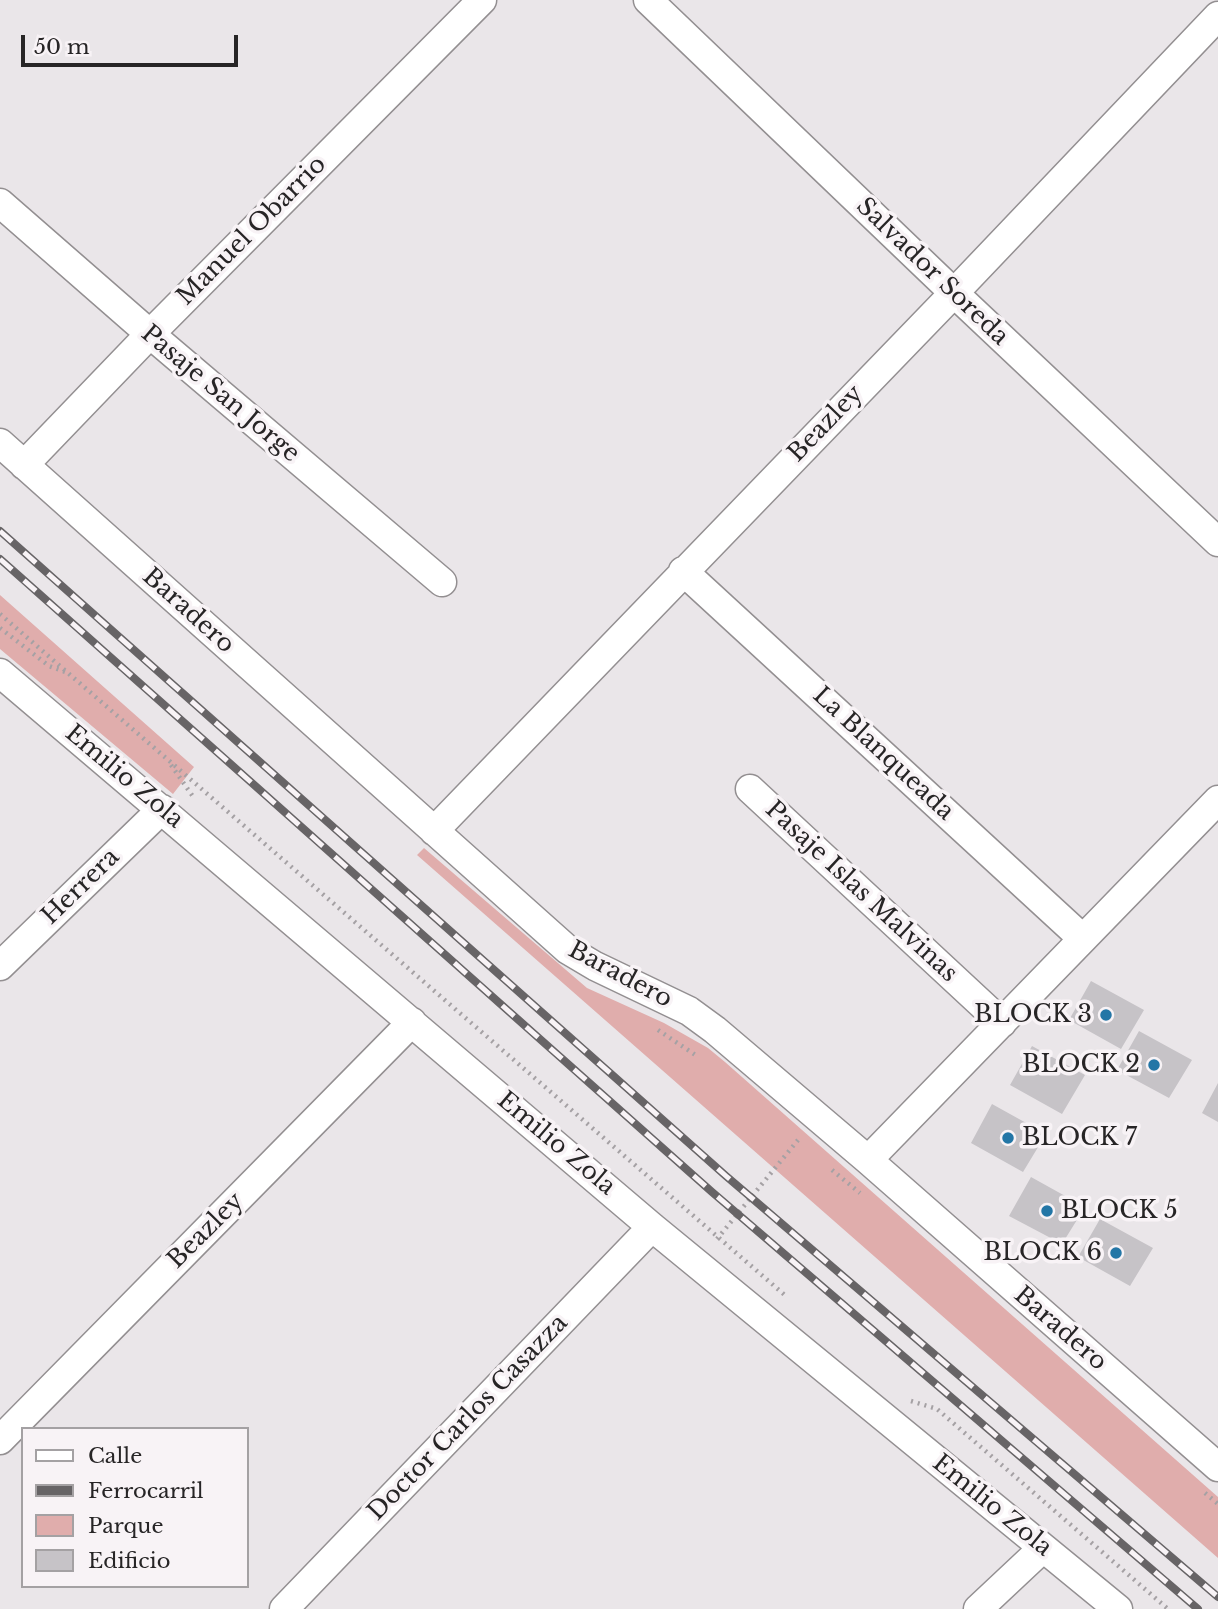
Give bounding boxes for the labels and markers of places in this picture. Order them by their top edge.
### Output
place label: BLOCK 3 [974,1001,1092,1029]
marker: BLOCK 3 [1098,1007,1114,1023]
place label: BLOCK 2 [1022,1051,1140,1079]
marker: BLOCK 2 [1146,1057,1162,1073]
place label: BLOCK 7 [1022,1124,1137,1152]
marker: BLOCK 7 [1000,1130,1016,1146]
place label: BLOCK 5 [1061,1197,1178,1225]
marker: BLOCK 5 [1039,1203,1055,1219]
place label: BLOCK 6 [983,1239,1102,1267]
marker: BLOCK 6 [1108,1245,1124,1261]

